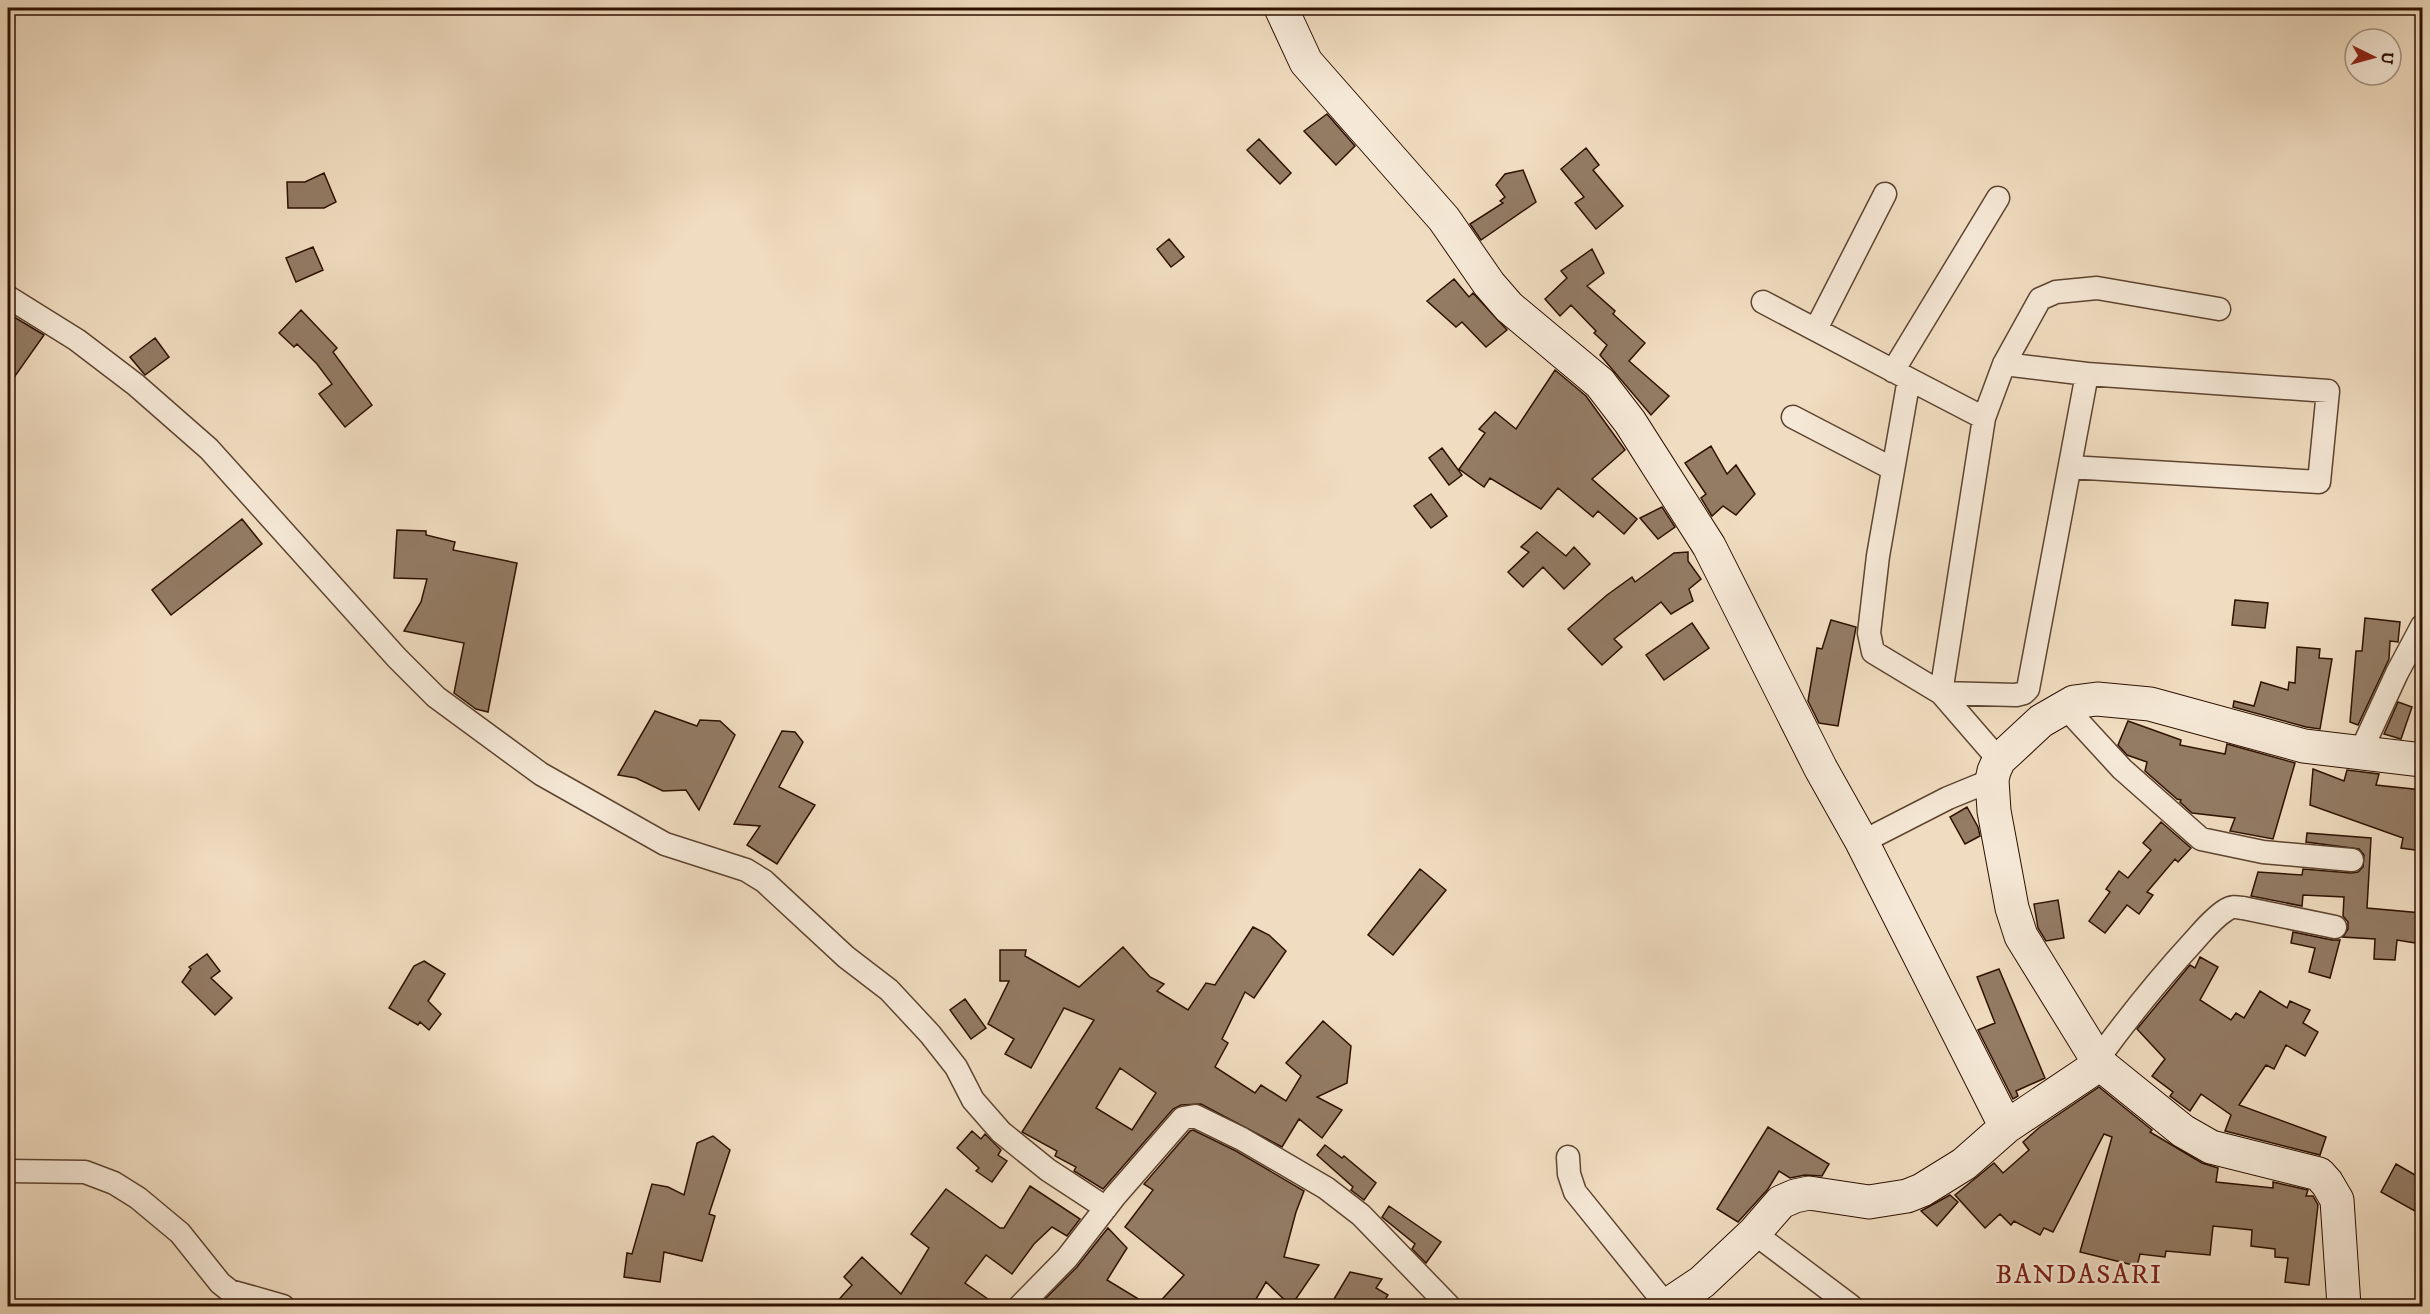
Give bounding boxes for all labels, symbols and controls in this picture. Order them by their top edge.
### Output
north arrow [2343,27,2403,87]
text: U [2376,51,2397,66]
district label: BANDASARI [1995,1258,2163,1292]

